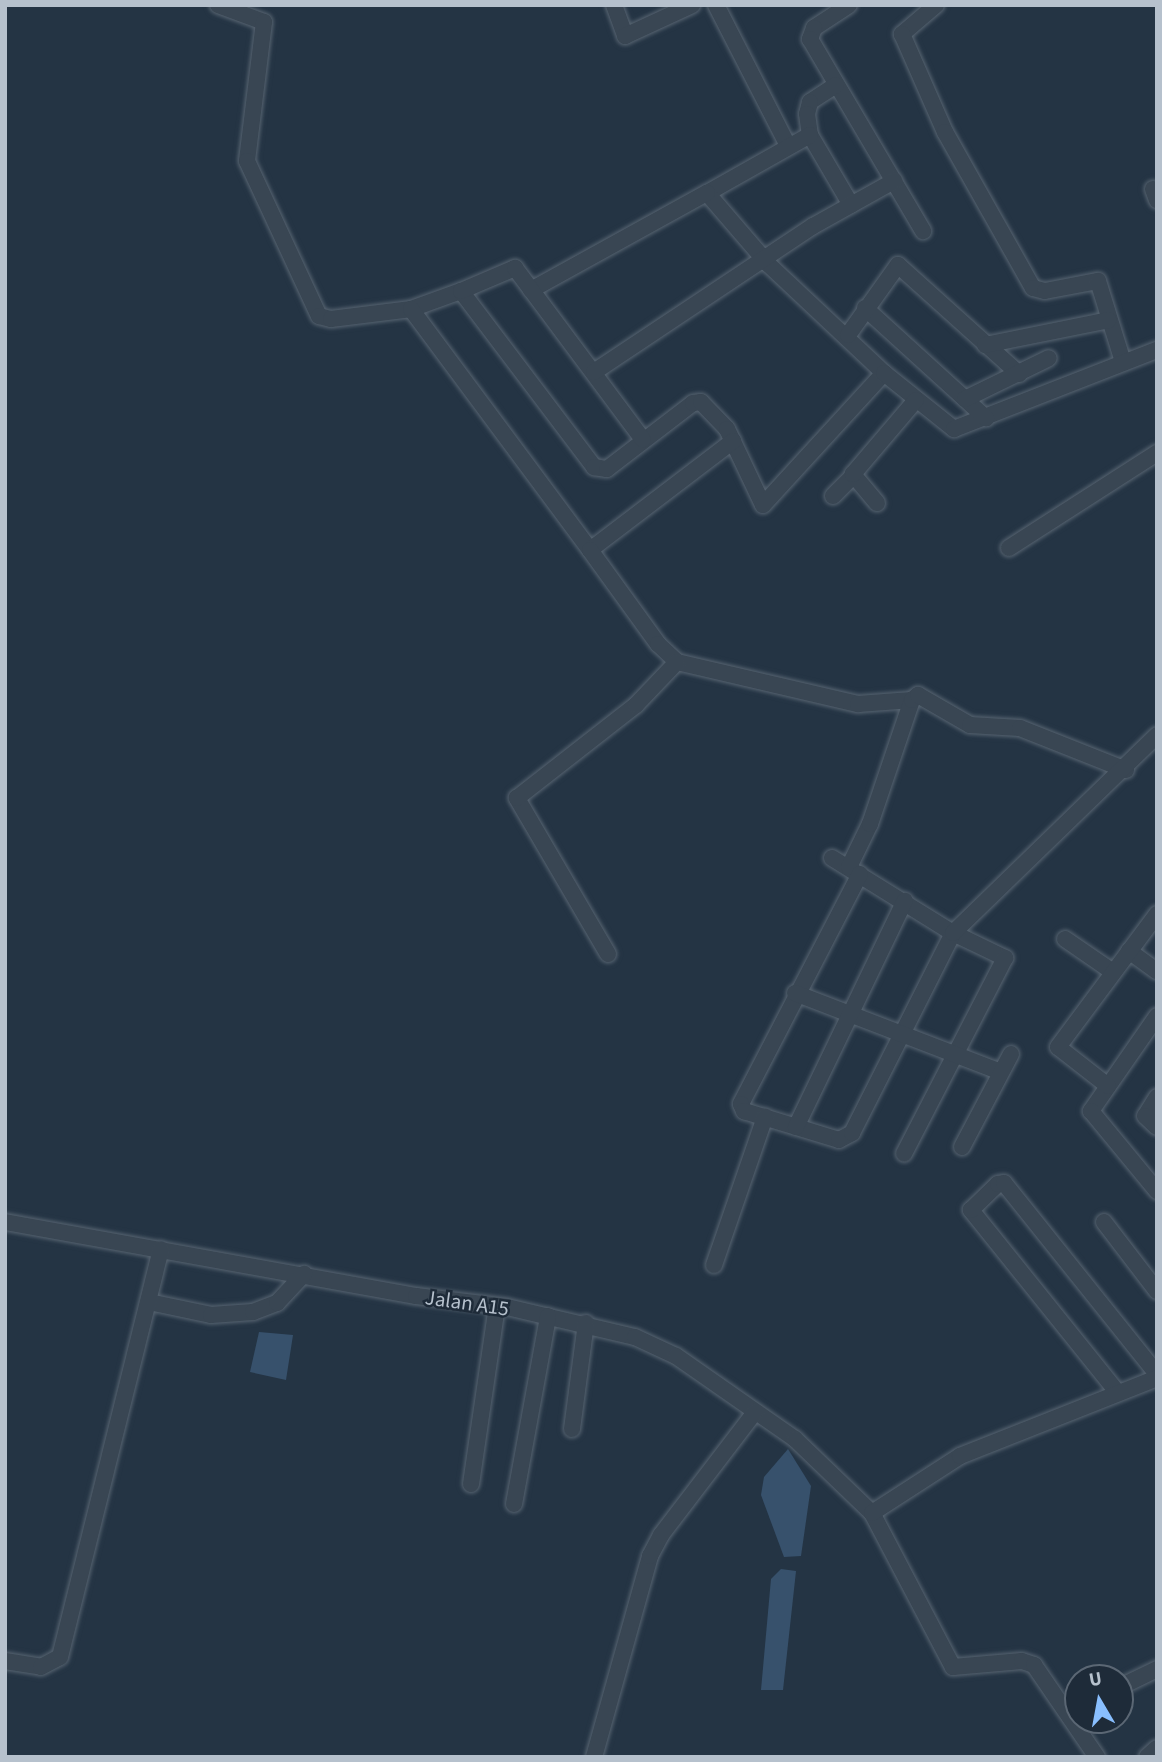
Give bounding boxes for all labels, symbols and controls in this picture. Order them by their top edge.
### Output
street label: Jalan A15 [423,1285,511,1321]
north arrow [1064,1664,1134,1734]
text: U [1087,1665,1104,1694]

